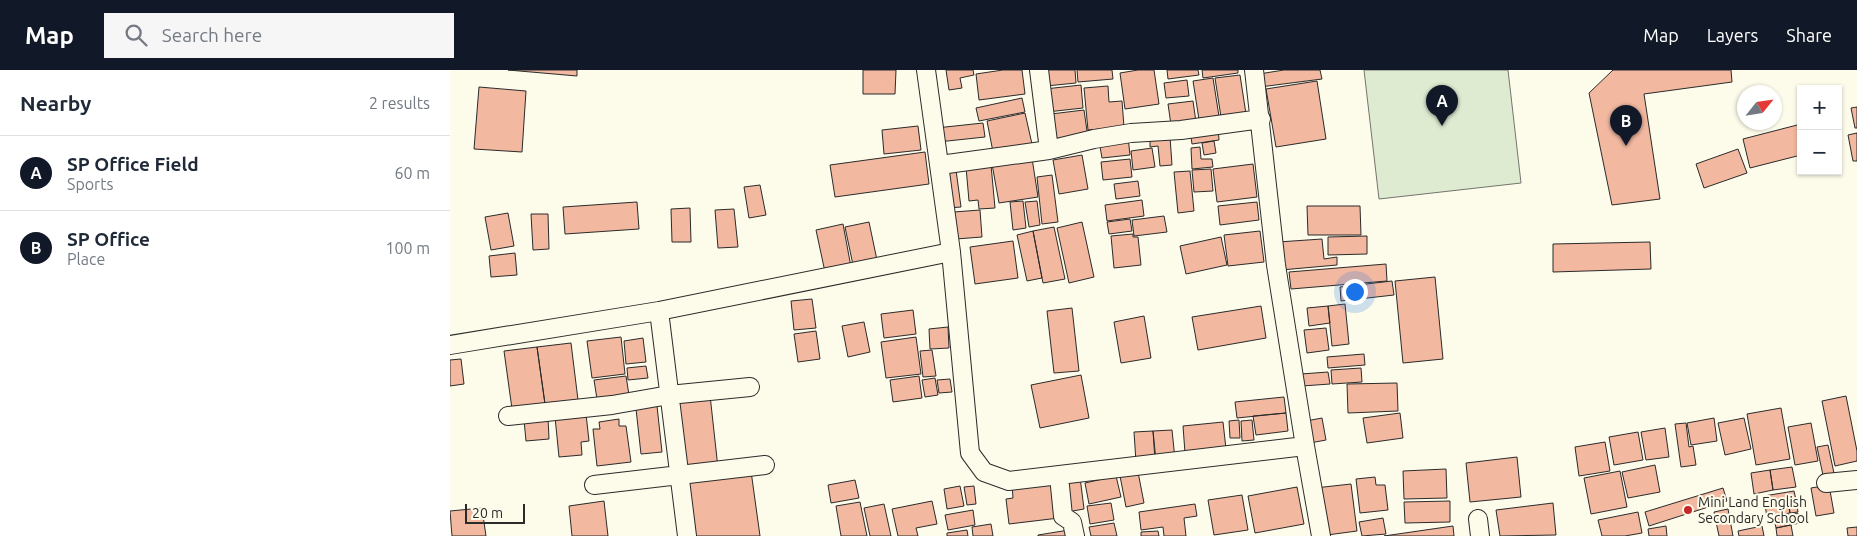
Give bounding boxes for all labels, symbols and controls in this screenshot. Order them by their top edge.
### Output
search box [104,13,454,58]
icon: search [122,21,150,49]
text: Map [25,22,74,49]
text: Search here [162,24,262,46]
text: Map [1643,25,1679,45]
text: Layers [1707,25,1758,45]
text: Share [1786,25,1832,45]
pin: A [1426,85,1458,126]
north arrow [1737,85,1782,130]
map controls [1797,85,1842,175]
button: + [1797,85,1842,130]
text: Nearby [20,91,91,115]
text: 2 results [369,94,430,112]
pin: B [1610,105,1642,146]
button: − [1797,130,1842,175]
text: SP Office Field [67,153,199,175]
text: A [30,164,42,182]
text: 60 m [394,164,430,182]
text: Sports [67,175,113,193]
text: SP Office [67,228,150,250]
text: B [31,239,41,257]
text: 100 m [385,239,430,257]
text: Place [67,250,105,268]
your location [1342,279,1368,305]
place label: Mini Land English Secondary School [1698,494,1809,526]
scale bar [465,501,525,524]
marker: Mini Land English Secondary School [1682,504,1694,516]
text: 20 m [472,505,503,521]

